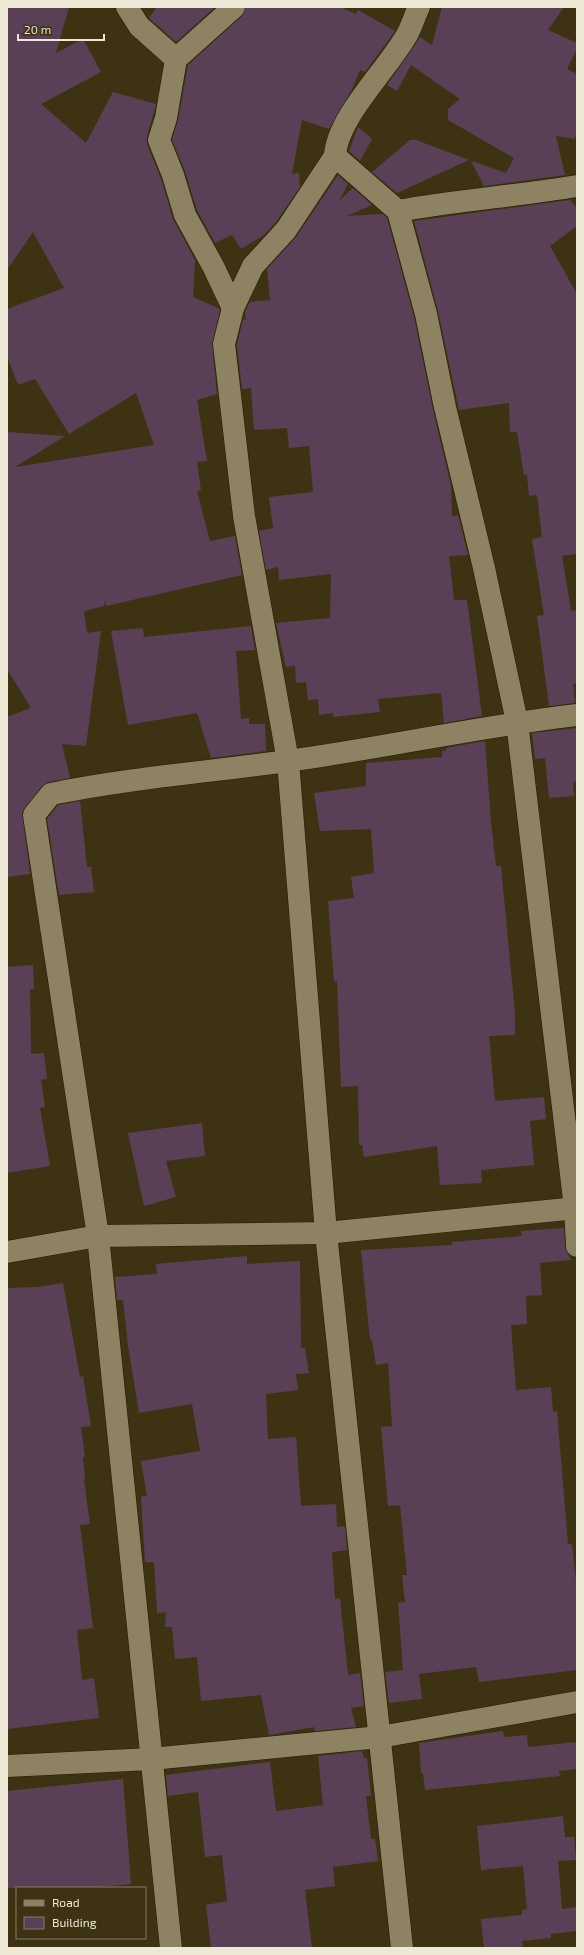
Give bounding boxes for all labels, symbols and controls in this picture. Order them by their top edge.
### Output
scale bar [18,16,104,42]
text: 20 m [24,22,51,36]
legend [16,1887,146,1939]
text: Road [52,1895,80,1909]
text: Building [52,1915,97,1929]

